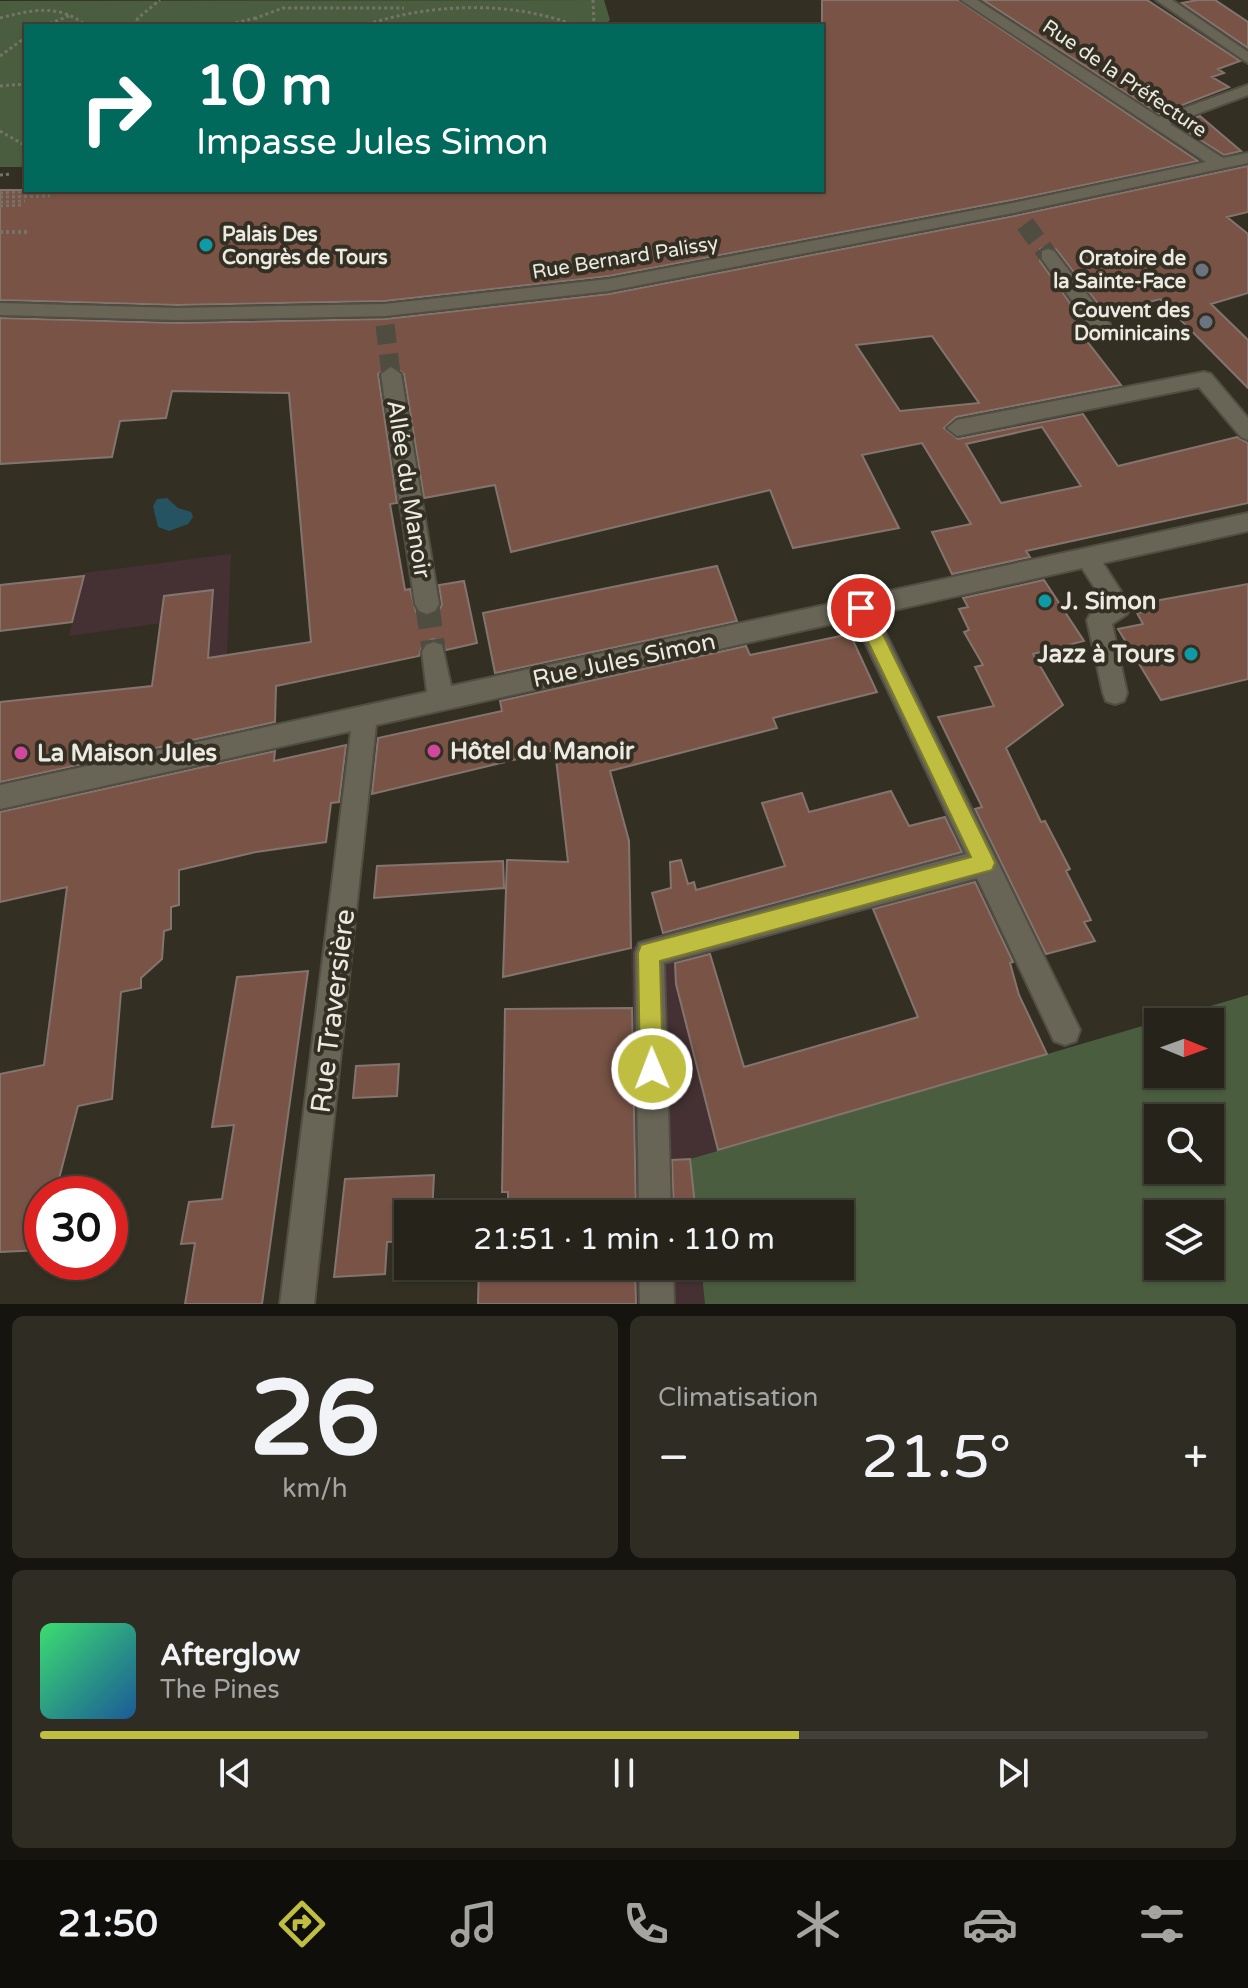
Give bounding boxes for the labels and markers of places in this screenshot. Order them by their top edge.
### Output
place label: Palais Des Congrès de Tours [222,223,388,270]
marker: Palais Des Congrès de Tours [197,236,215,254]
place label: Oratoire de la Sainte-Face [1053,247,1186,294]
marker: Oratoire de la Sainte-Face [1193,261,1211,279]
place label: Couvent des Dominicains [1072,299,1190,346]
marker: Couvent des Dominicains [1197,313,1215,331]
pin [827,574,895,642]
place label: J. Simon [1060,587,1156,616]
marker: J. Simon [1036,592,1054,610]
place label: Jazz à Tours [1036,640,1175,669]
marker: Jazz à Tours [1182,645,1200,663]
place label: Hôtel du Manoir [450,737,635,766]
place label: La Maison Jules [37,739,217,768]
marker: Hôtel du Manoir [425,742,443,760]
marker: La Maison Jules [12,744,30,762]

